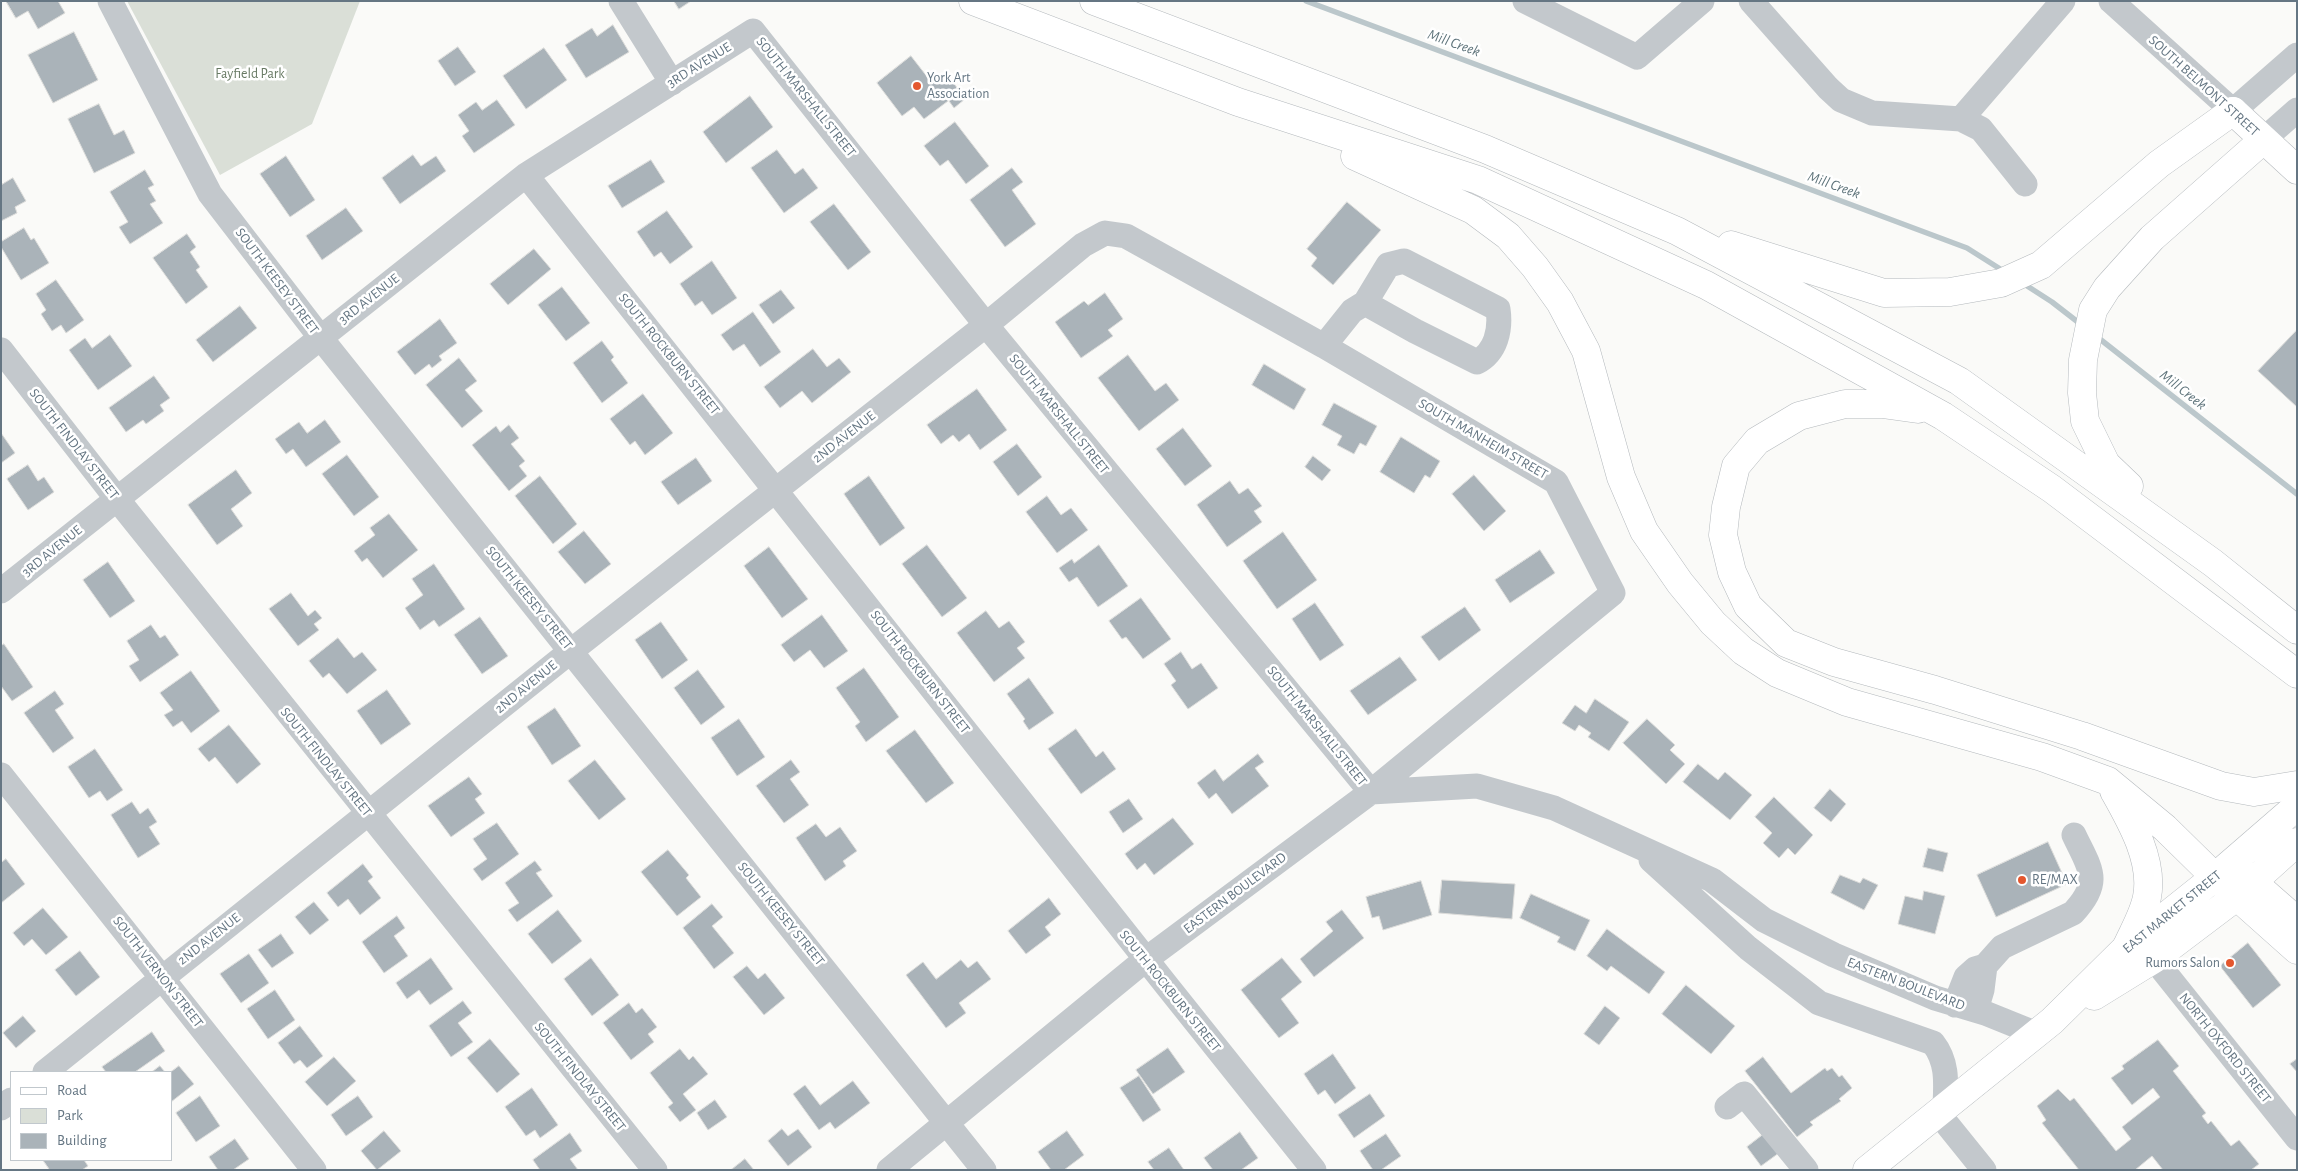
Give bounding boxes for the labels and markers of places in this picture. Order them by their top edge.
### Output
place label: York Art Association [927,70,989,102]
marker: York Art Association [911,80,923,92]
place label: RE/MAX [2032,872,2078,888]
marker: RE/MAX [2016,874,2028,886]
place label: Rumors Salon [2145,955,2220,971]
marker: Rumors Salon [2224,957,2236,969]

